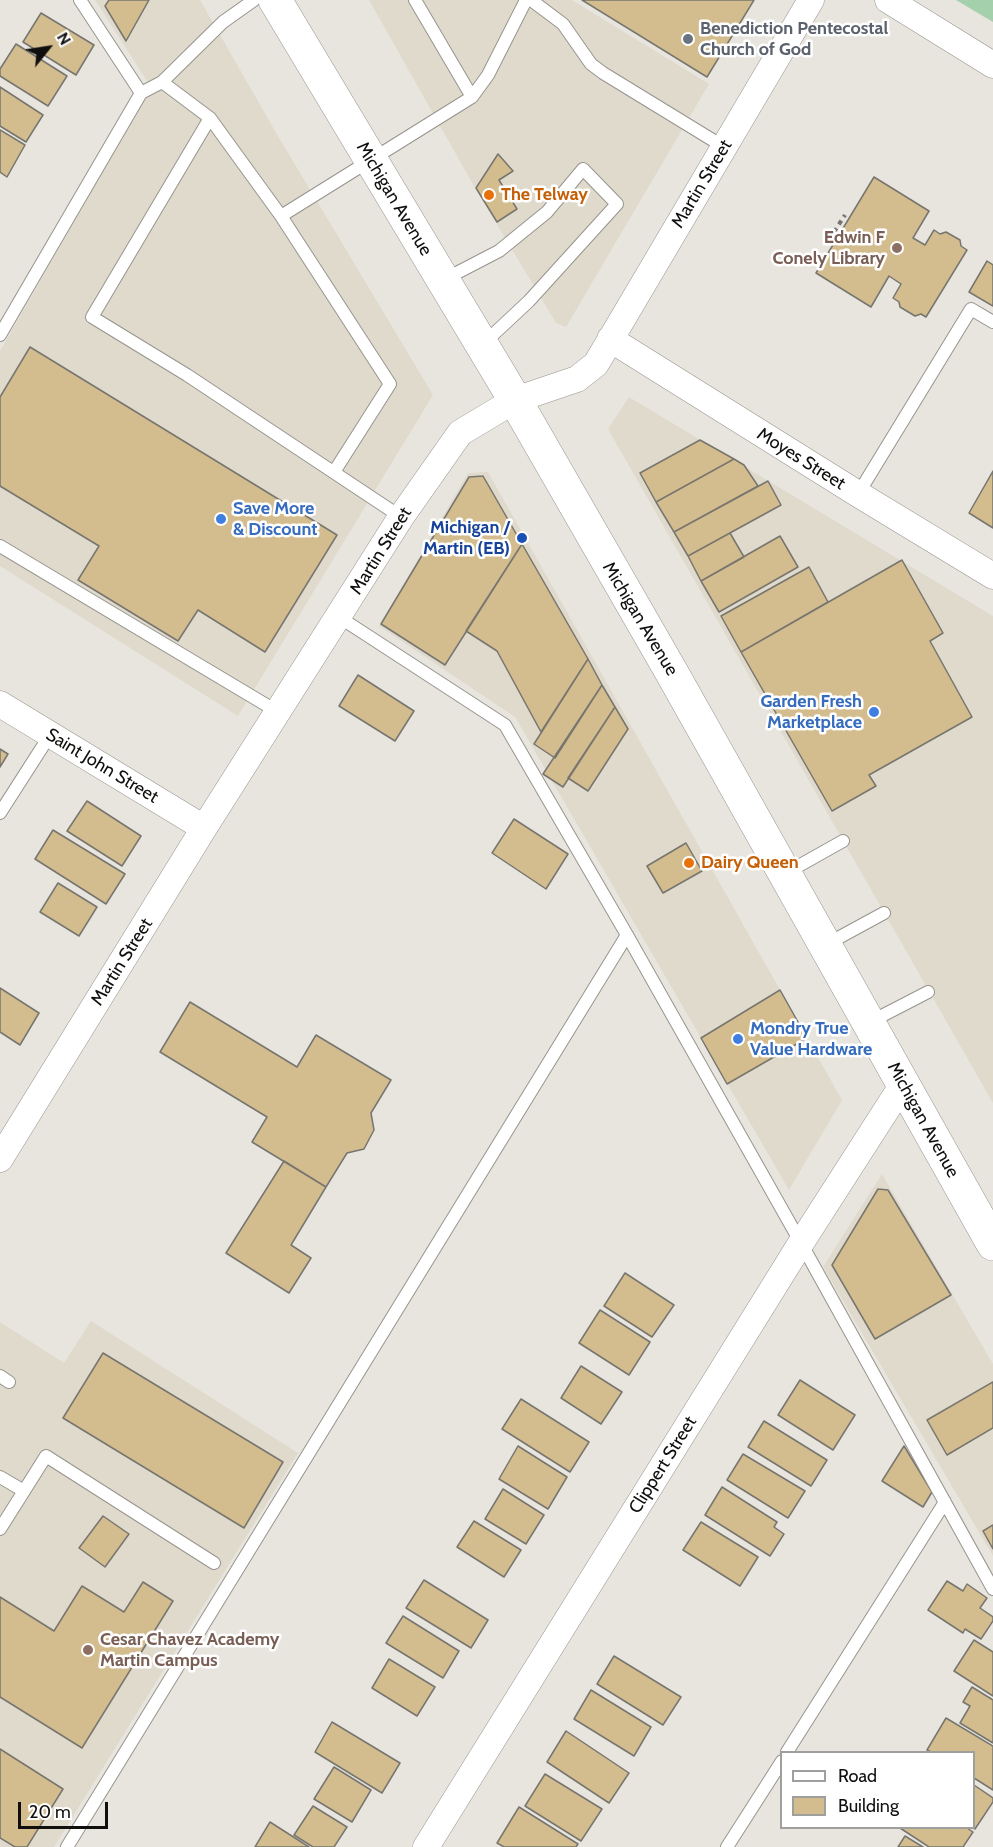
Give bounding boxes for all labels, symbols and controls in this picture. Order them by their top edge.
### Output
north arrow [18,18,78,78]
place label: Benediction Pentecostal Church of God [700,18,888,60]
text: N [53,29,75,48]
marker: Benediction Pentecostal Church of God [681,32,695,46]
street label: Martin Street [667,136,737,232]
street label: Michigan Avenue [352,138,436,260]
place label: The Telway [501,184,588,206]
marker: The Telway [482,188,496,202]
place label: Edwin F Conely Library [772,227,885,270]
marker: Edwin F Conely Library [890,241,904,255]
street label: Moyes Street [753,423,849,495]
place label: Save More & Discount [233,498,317,540]
street label: Martin Street [346,503,416,599]
marker: Save More & Discount [214,512,228,526]
place label: Michigan / Martin (EB) [423,517,510,560]
marker: Michigan / Martin (EB) [515,531,529,545]
street label: Michigan Avenue [598,558,682,680]
place label: Garden Fresh Marketplace [760,691,862,734]
marker: Garden Fresh Marketplace [867,705,881,719]
street label: Saint John Street [42,724,162,808]
place label: Dairy Queen [701,852,799,874]
marker: Dairy Queen [682,856,696,870]
street label: Martin Street [87,914,157,1010]
place label: Mondry True Value Hardware [750,1018,872,1060]
marker: Mondry True Value Hardware [731,1032,745,1046]
street label: Michigan Avenue [882,1058,964,1182]
street label: Clippert Street [625,1412,701,1518]
place label: Cesar Chavez Academy Martin Campus [100,1629,279,1672]
marker: Cesar Chavez Academy Martin Campus [81,1643,95,1657]
legend [780,1751,975,1829]
text: Road [838,1765,877,1787]
scale bar [21,1790,111,1828]
text: Building [838,1795,899,1817]
text: 20 m [29,1801,71,1823]

